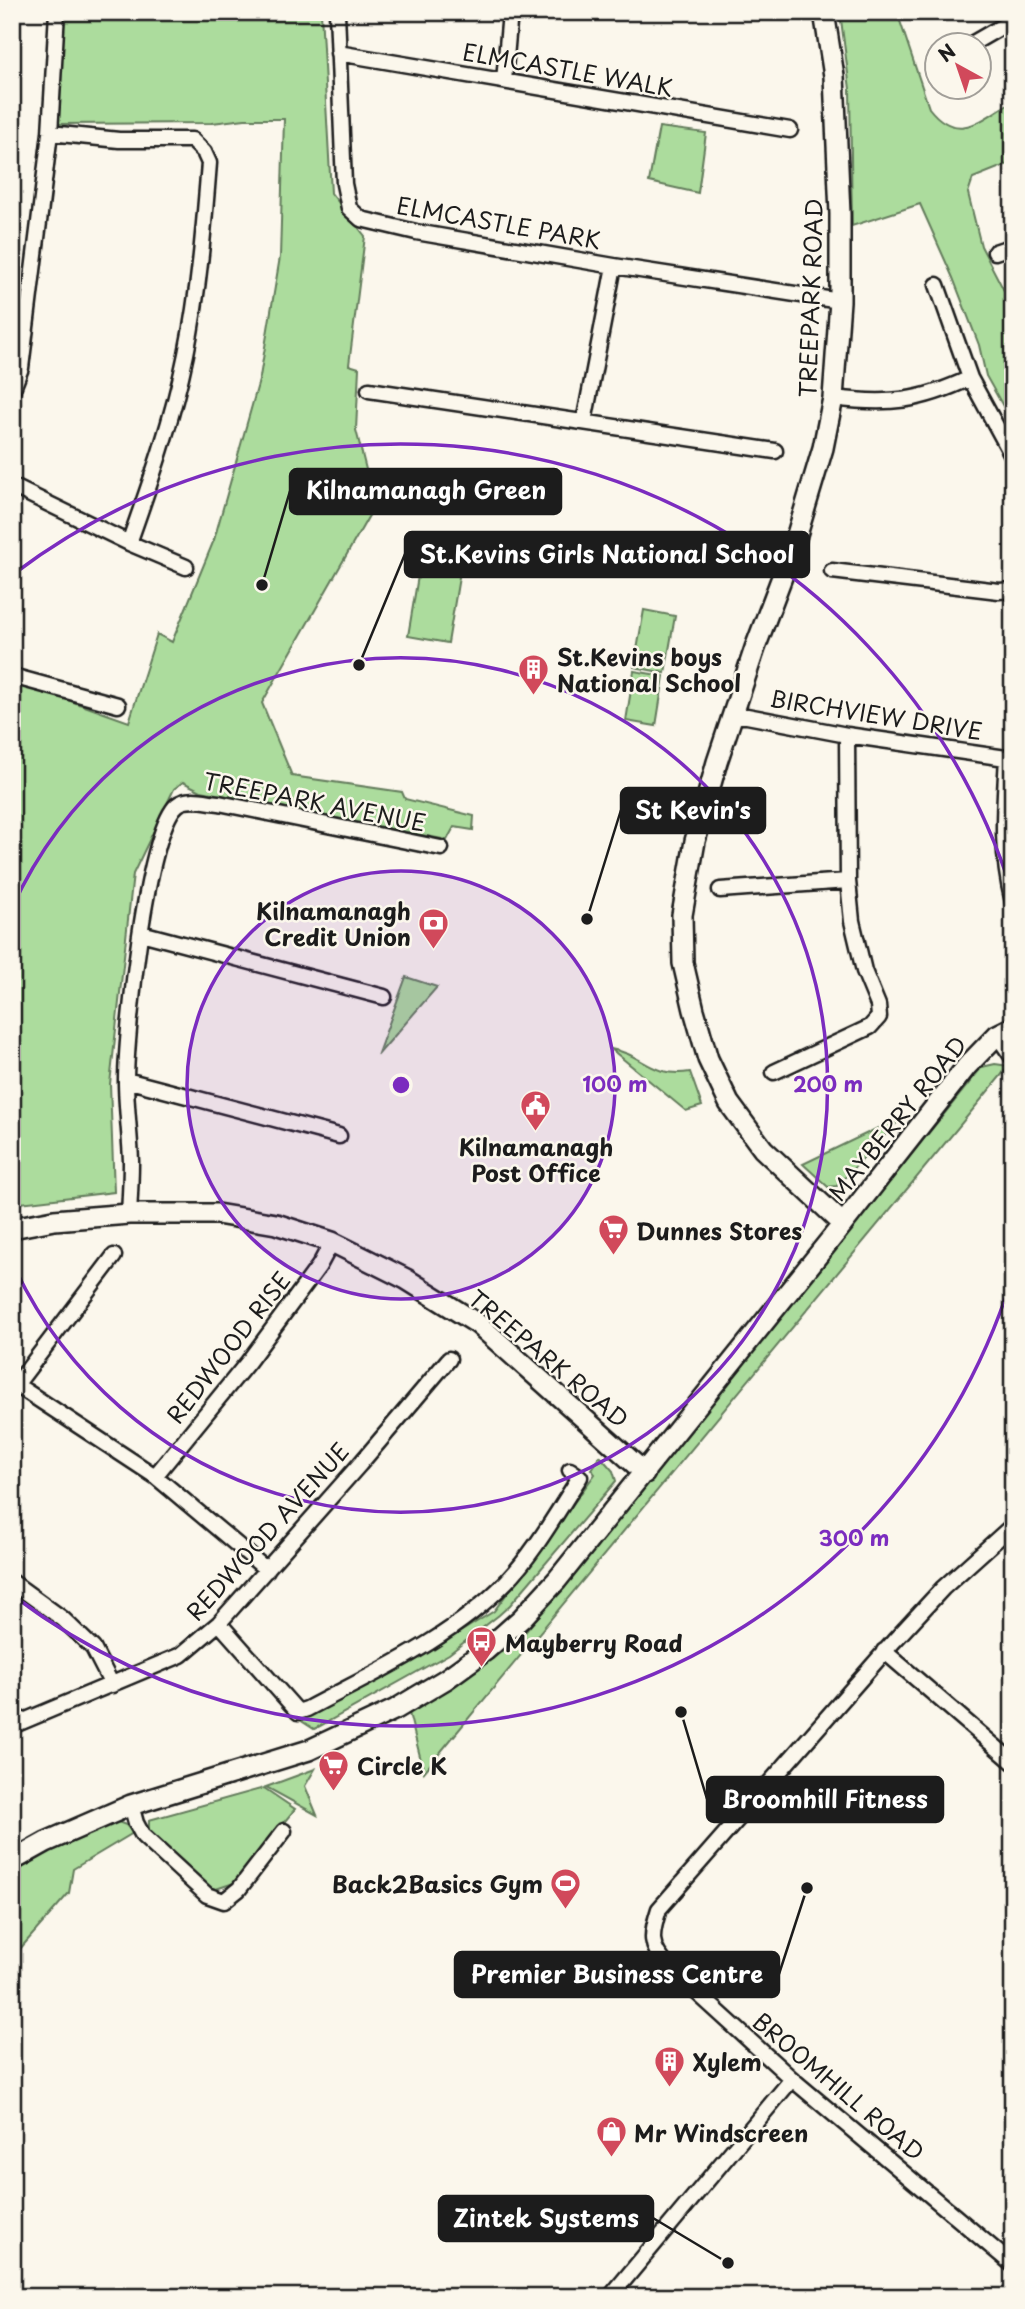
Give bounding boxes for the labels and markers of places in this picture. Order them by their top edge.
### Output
callout: Kilnamanagh Green [290,469,561,514]
callout: St.Kevins Girls National School [405,532,809,577]
place label: St.Kevins boys National School [557,639,741,700]
building icon: St.Kevins boys National School [517,652,551,696]
callout: St Kevin's [621,788,765,833]
place label: Kilnamanagh Credit Union [256,893,411,954]
bank icon: Kilnamanagh Credit Union [417,906,451,950]
centre of rings [389,1073,413,1097]
public building icon: Kilnamanagh Post Office [519,1088,553,1132]
place label: Kilnamanagh Post Office [458,1129,614,1190]
supermarket icon: Dunnes Stores [596,1213,630,1257]
place label: Dunnes Stores [636,1213,802,1248]
bus stop icon: Mayberry Road [465,1625,499,1669]
place label: Mayberry Road [505,1625,683,1660]
supermarket icon: Circle K [317,1748,351,1792]
place label: Circle K [357,1748,447,1783]
callout: Broomhill Fitness [707,1777,943,1822]
place label: Back2Basics Gym [332,1866,543,1901]
sports icon: Back2Basics Gym [549,1866,583,1910]
callout: Premier Business Centre [455,1952,779,1997]
building icon: Xylem [653,2044,687,2088]
place label: Xylem [693,2044,762,2079]
shop icon: Mr Windscreen [594,2115,628,2159]
place label: Mr Windscreen [634,2115,808,2150]
callout: Zintek Systems [439,2196,653,2241]

